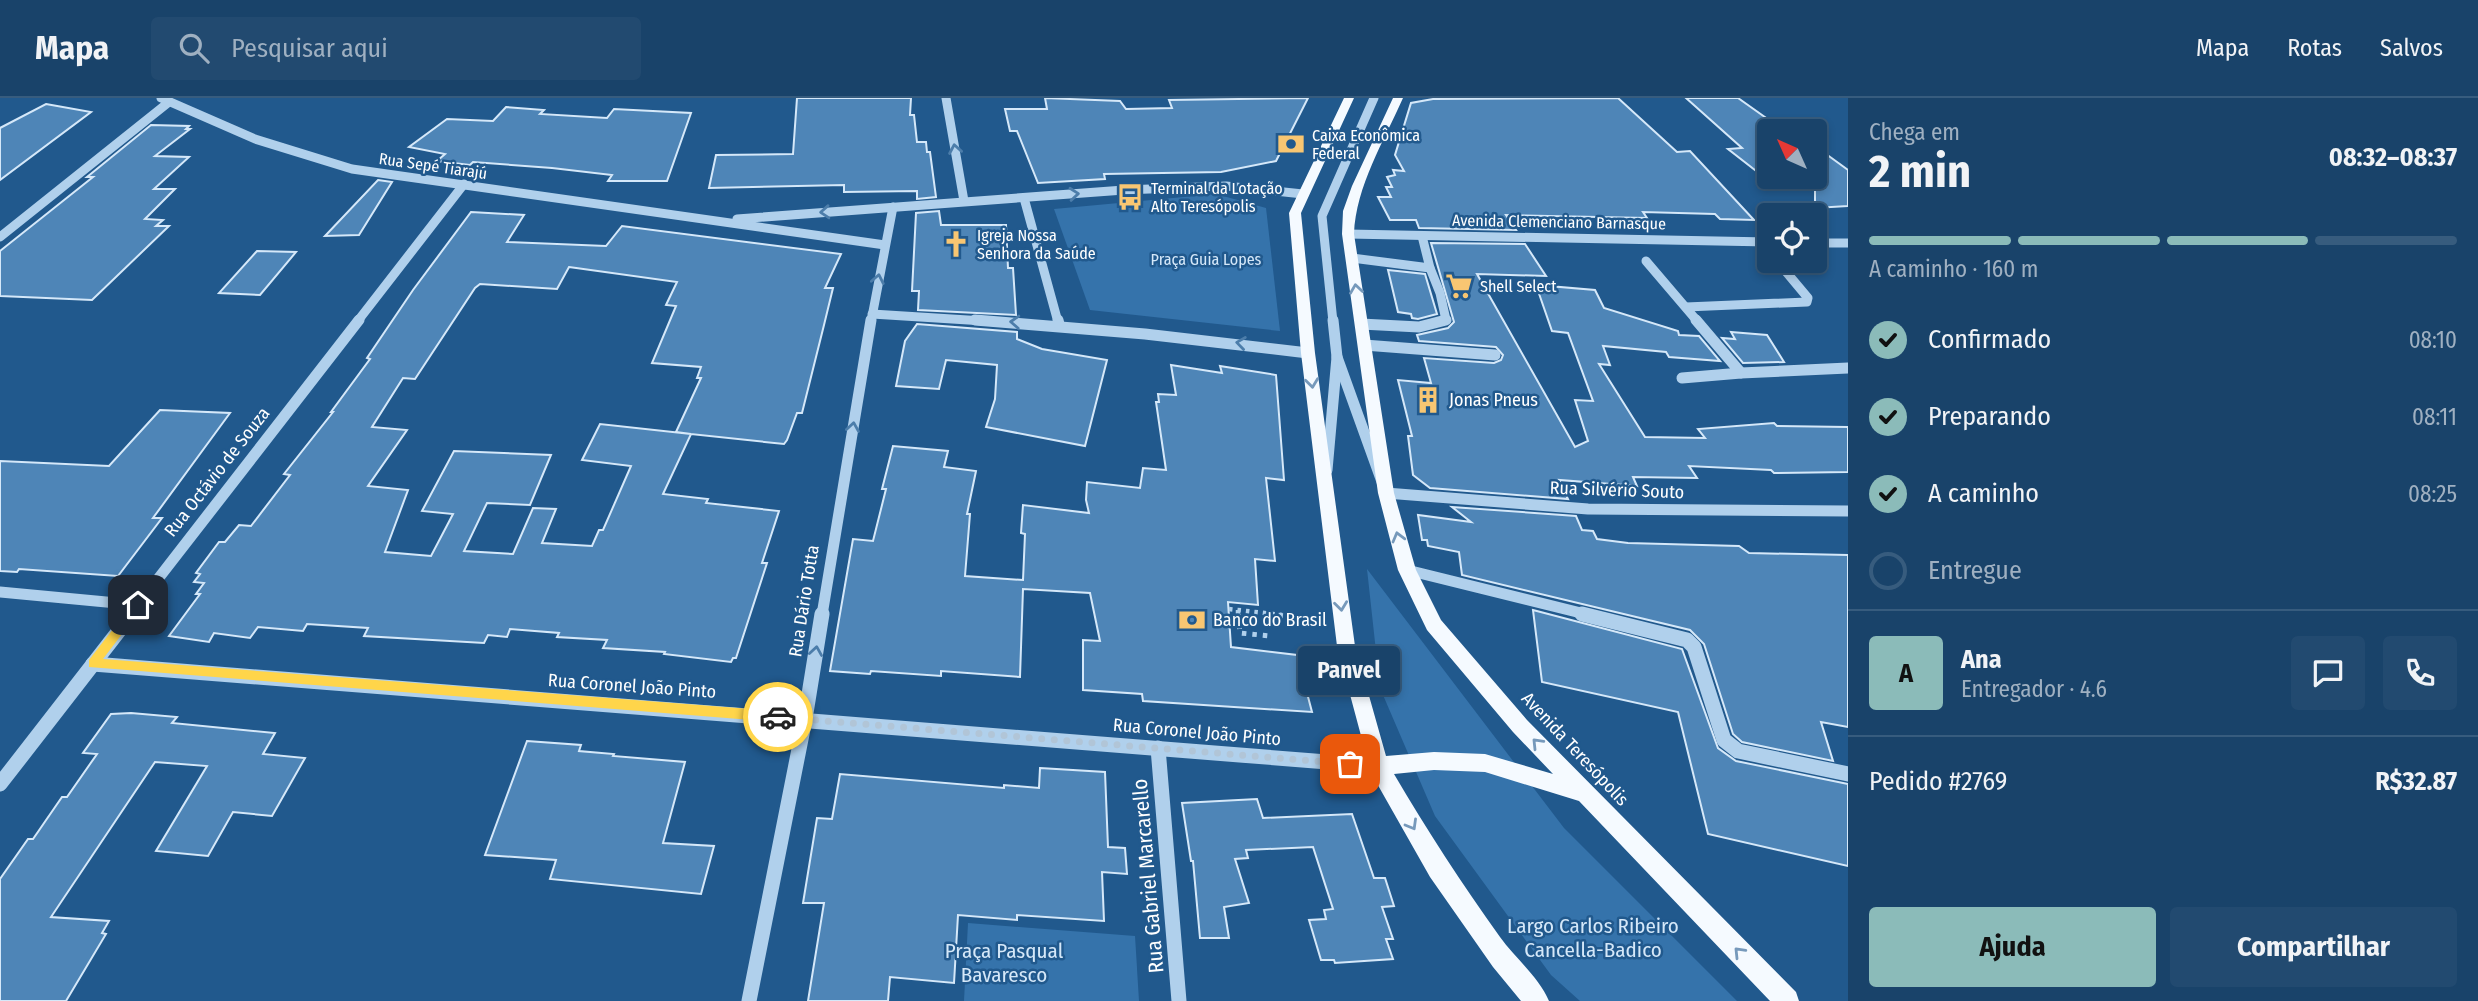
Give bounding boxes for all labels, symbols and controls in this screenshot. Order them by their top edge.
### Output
search box [151,17,641,80]
text: Mapa [35,28,109,68]
icon: search [175,29,213,67]
text: Pesquisar aqui [231,33,388,64]
text: Mapa [2196,34,2249,62]
text: Rotas [2287,34,2342,62]
text: Salvos [2380,34,2443,62]
text: Chega em [1869,118,1960,146]
north arrow [1757,119,1827,189]
map controls [1757,119,1827,273]
place label: Caixa Econômica Federal [1312,126,1420,163]
bank icon: Caixa Econômica Federal [1276,129,1306,159]
text: 08:32–08:37 [2329,142,2457,173]
one-way arrow [948,143,963,155]
text: 2 min [1869,144,1971,199]
street label: Rua Sepé Tiarajú [378,149,488,183]
place label: Terminal da Lotação Alto Teresópolis [1151,179,1283,216]
bus stop icon: Terminal da Lotação Alto Teresópolis [1115,182,1145,212]
one-way arrow [1069,187,1080,202]
button: locate [1757,203,1827,273]
one-way arrow [819,204,830,219]
street label: Avenida Clemenciano Barnasque [1452,211,1666,233]
place label: Igreja Nossa Senhora da Saúde [977,226,1096,263]
church icon: Igreja Nossa Senhora da Saúde [941,229,971,259]
park label: Praça Guia Lopes [1151,250,1262,269]
text: A caminho · 160 m [1869,255,2038,283]
supermarket icon: Shell Select [1444,271,1474,301]
one-way arrow [870,273,885,285]
place label: Shell Select [1480,277,1557,296]
one-way arrow [1349,283,1364,295]
one-way arrow [1009,314,1020,329]
icon: check [1869,321,1907,359]
text: Confirmado [1928,324,2051,355]
text: 08:10 [2409,326,2457,354]
one-way arrow [1235,336,1247,351]
one-way arrow [1305,377,1320,388]
building icon: Jonas Pneus [1413,385,1443,415]
place label: Jonas Pneus [1449,389,1538,411]
icon: check [1869,398,1907,436]
text: Preparando [1928,401,2051,432]
street label: Rua Octávio de Souza [160,403,274,541]
text: 08:11 [2412,403,2457,431]
one-way arrow [845,421,860,433]
icon: check [1869,475,1907,513]
street label: Rua Silvério Souto [1549,477,1685,503]
text: A caminho [1928,478,2039,509]
text: 08:25 [2408,480,2457,508]
one-way arrow [1392,531,1406,543]
street label: Rua Dário Totta [784,543,824,659]
text: Entregue [1928,555,2022,586]
pin [108,575,168,635]
icon: home [119,586,157,624]
one-way arrow [1333,600,1348,612]
bank icon: Banco do Brasil [1177,605,1207,635]
place label: Banco do Brasil [1213,609,1327,631]
button: chat [2291,636,2365,710]
button: phone [2383,636,2457,710]
text: Ana [1961,644,2002,675]
one-way arrow [808,645,823,657]
callout: Panvel [1299,645,1401,694]
text: Panvel [1317,656,1381,684]
text: A [1899,658,1913,689]
street label: Rua Coronel João Pinto [547,669,717,703]
text: Entregador · 4.6 [1961,675,2107,703]
courier [743,682,813,752]
street label: Avenida Teresópolis [1517,688,1633,811]
icon: car [759,698,797,736]
street label: Rua Coronel João Pinto [1112,714,1282,750]
pin [1320,734,1380,794]
one-way arrow [1532,739,1545,752]
icon: bag [1331,745,1369,783]
text: Pedido #2769 [1869,766,2007,797]
text: R$32.87 [2375,766,2457,797]
street label: Rua Gabriel Marcarello [1127,778,1169,974]
one-way arrow [1404,817,1417,830]
button: Ajuda [1869,907,2156,987]
button: Compartilhar [2170,907,2457,987]
park label: Largo Carlos Ribeiro Cancella-Badico [1507,913,1679,963]
park label: Praça Pasqual Bavaresco [945,938,1064,988]
one-way arrow [1735,947,1748,960]

